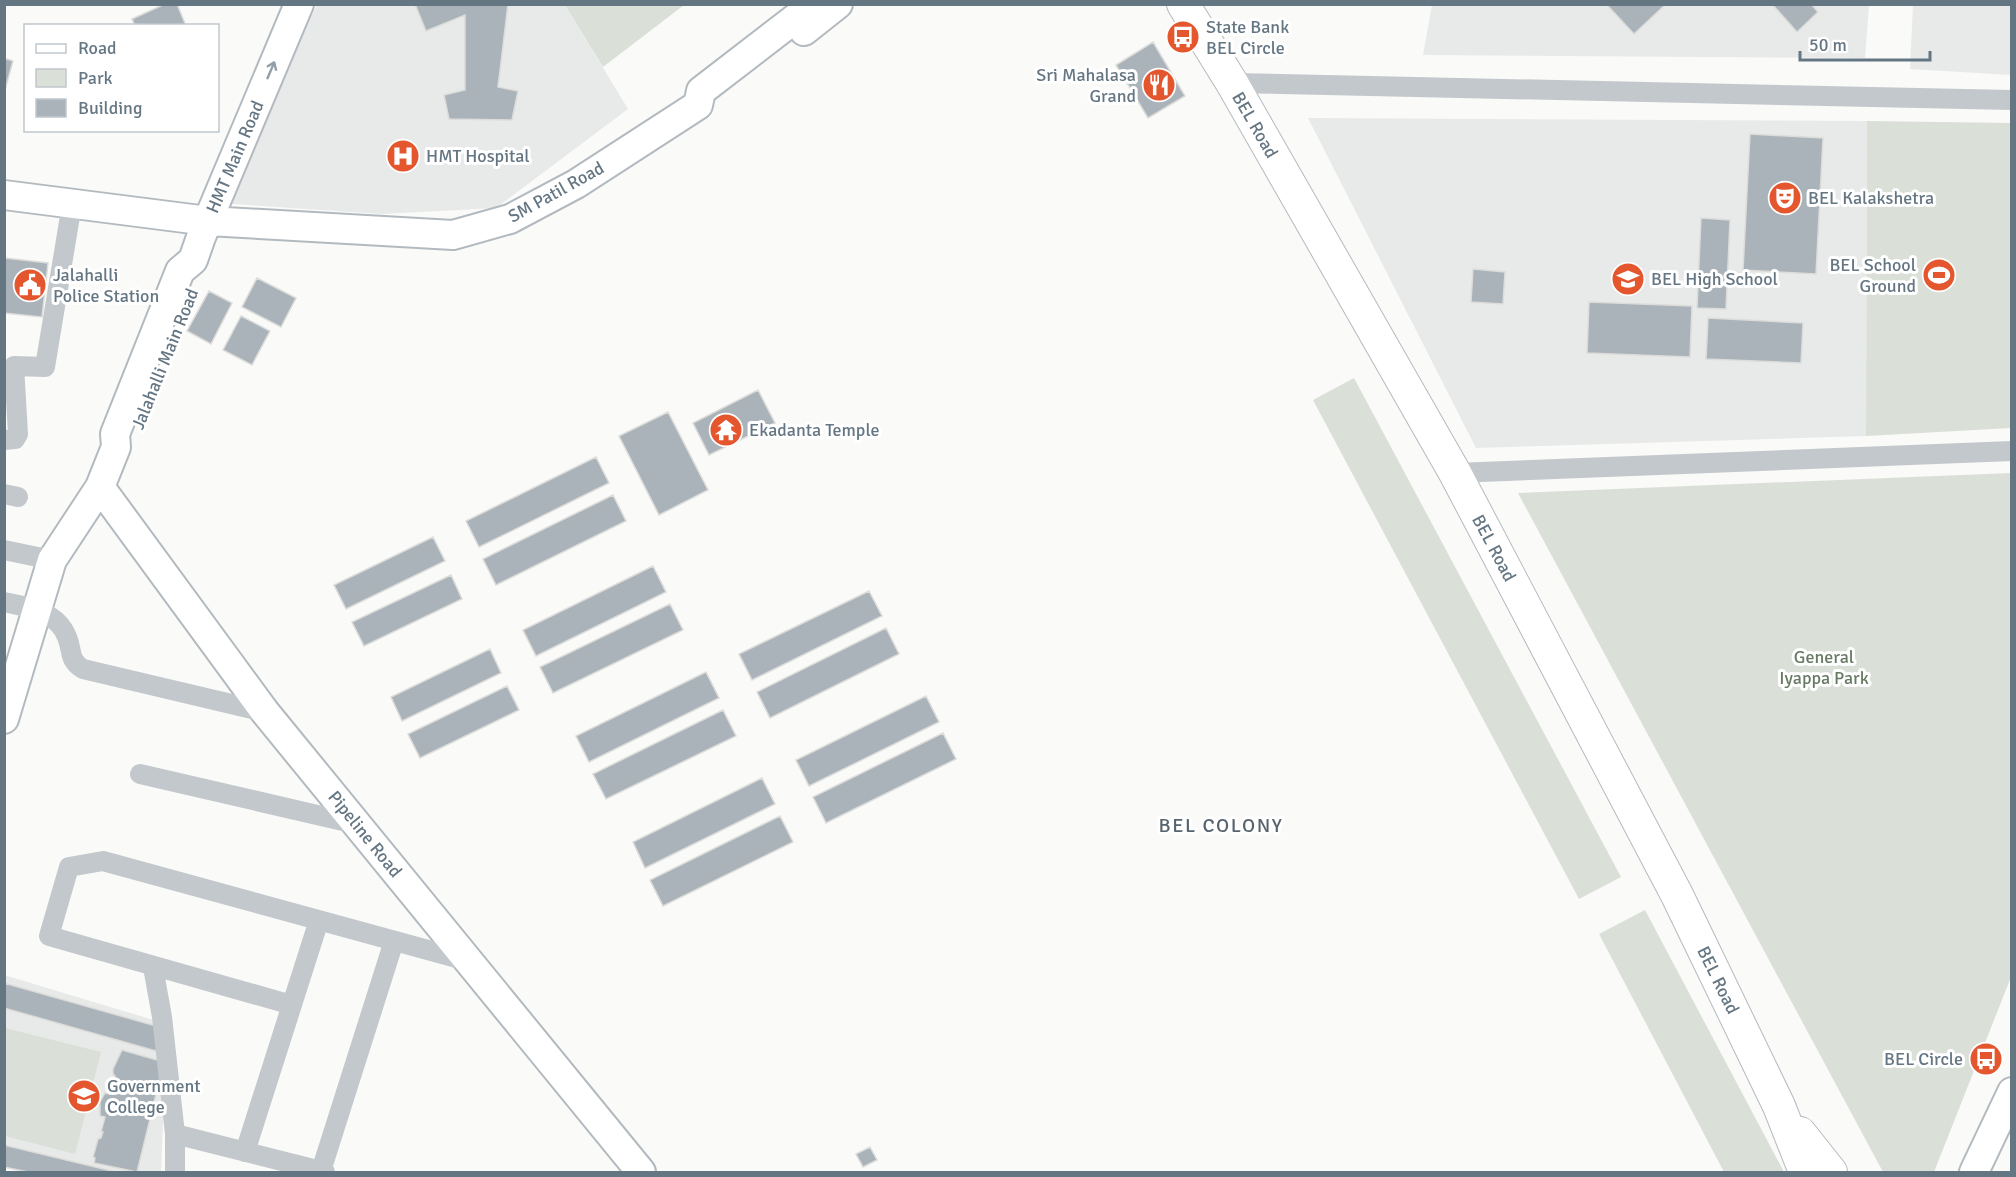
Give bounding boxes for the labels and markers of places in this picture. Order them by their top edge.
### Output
place label: State Bank BEL Circle [1206,16,1289,59]
bus stop icon: State Bank BEL Circle [1165,19,1201,55]
place label: Sri Mahalasa Grand [1036,64,1136,107]
restaurant icon: Sri Mahalasa Grand [1141,67,1177,103]
hospital icon: HMT Hospital [385,138,421,174]
place label: HMT Hospital [426,145,530,167]
theatre icon: BEL Kalakshetra [1767,180,1803,216]
place label: BEL Kalakshetra [1808,187,1934,209]
place label: BEL School Ground [1829,254,1916,297]
sports icon: BEL School Ground [1921,257,1957,293]
school or university icon: BEL High School [1610,261,1646,297]
place label: Jalahalli Police Station [53,264,159,307]
public building icon: Jalahalli Police Station [12,267,48,303]
place label: BEL High School [1651,268,1778,290]
temple icon: Ekadanta Temple [708,412,744,448]
place label: Ekadanta Temple [749,419,880,441]
bus stop icon: BEL Circle [1968,1041,2004,1077]
place label: BEL Circle [1884,1048,1963,1070]
place label: Government College [107,1075,201,1118]
school or university icon: Government College [66,1078,102,1114]

